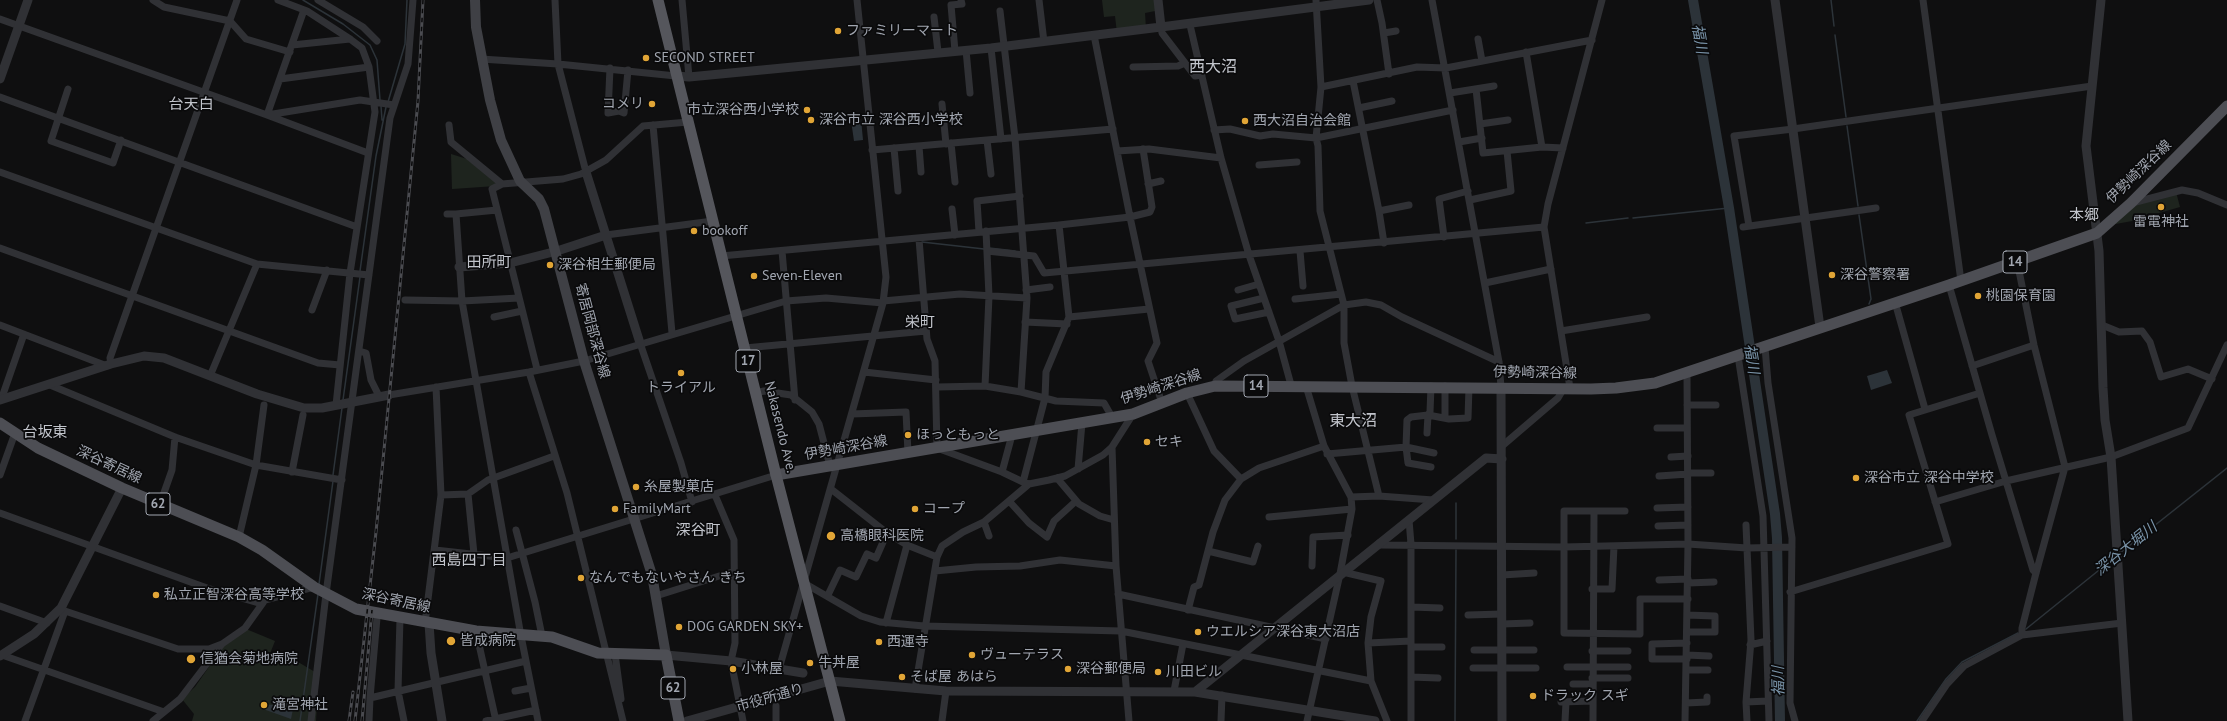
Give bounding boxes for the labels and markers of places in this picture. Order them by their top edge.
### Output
place label: ファミリーマート [846,23,958,39]
marker: ファミリーマート [833,26,843,36]
place label: SECOND STREET [654,50,755,66]
marker: SECOND STREET [641,53,651,63]
place label: コメリ [602,96,644,112]
marker: コメリ [647,99,657,109]
place label: 市立深谷西小学校 [687,102,799,118]
marker: 市立深谷西小学校 [802,105,812,115]
place label: 深谷市立 深谷西小学校 [819,112,963,128]
place label: 西大沼自治会館 [1253,113,1351,129]
marker: 深谷市立 深谷西小学校 [806,115,816,125]
marker: 西大沼自治会館 [1240,116,1250,126]
marker: 雷電神社 [2156,202,2166,212]
place label: 雷電神社 [2133,214,2189,230]
place label: bookoff [702,223,747,239]
marker: bookoff [689,226,699,236]
place label: 深谷相生郵便局 [558,257,656,273]
marker: 深谷相生郵便局 [545,260,555,270]
place label: 深谷警察署 [1840,267,1910,283]
place label: Seven-Eleven [762,268,842,284]
marker: 深谷警察署 [1827,270,1837,280]
marker: Seven-Eleven [749,271,759,281]
place label: 桃園保育園 [1986,288,2056,304]
marker: 桃園保育園 [1973,291,1983,301]
marker: トライアル [676,368,686,378]
place label: トライアル [646,380,716,396]
place label: ほっともっと [916,427,1000,443]
marker: ほっともっと [903,430,913,440]
place label: セキ [1155,434,1183,450]
marker: セキ [1142,437,1152,447]
place label: 深谷市立 深谷中学校 [1864,470,1994,486]
marker: 深谷市立 深谷中学校 [1851,473,1861,483]
place label: 糸屋製菓店 [644,479,714,495]
marker: 糸屋製菓店 [631,482,641,492]
place label: FamilyMart [623,501,691,517]
place label: コープ [923,501,965,517]
marker: FamilyMart [610,504,620,514]
marker: コープ [910,504,920,514]
place label: 高橋眼科医院 [840,528,924,544]
marker: 高橋眼科医院 [825,530,837,542]
place label: なんでもないやさん きち [589,570,747,586]
marker: なんでもないやさん きち [576,573,586,583]
place label: 私立正智深谷高等学校 [164,587,304,603]
marker: 私立正智深谷高等学校 [151,590,161,600]
place label: DOG GARDEN SKY+ [687,619,803,635]
marker: DOG GARDEN SKY+ [674,622,684,632]
place label: ウエルシア深谷東大沼店 [1206,624,1360,640]
marker: ウエルシア深谷東大沼店 [1193,627,1203,637]
place label: 皆成病院 [460,633,516,649]
place label: 西運寺 [887,634,929,650]
marker: 皆成病院 [445,635,457,647]
marker: 西運寺 [874,637,884,647]
place label: ヴューテラス [980,647,1064,663]
marker: ヴューテラス [967,650,977,660]
place label: 信猶会菊地病院 [200,651,298,667]
marker: 信猶会菊地病院 [185,653,197,665]
place label: 牛丼屋 [818,655,860,671]
marker: 牛丼屋 [805,658,815,668]
place label: 小林屋 [741,661,783,677]
place label: 深谷郵便局 [1076,661,1146,677]
marker: 小林屋 [728,664,738,674]
marker: 深谷郵便局 [1063,664,1073,674]
place label: 川田ビル [1166,664,1222,680]
marker: 川田ビル [1153,667,1163,677]
place label: そば屋 あはら [910,669,998,685]
marker: そば屋 あはら [897,672,907,682]
place label: ドラック スギ [1541,688,1629,704]
marker: ドラック スギ [1528,691,1538,701]
place label: 滝宮神社 [272,697,328,713]
marker: 滝宮神社 [259,700,269,710]

